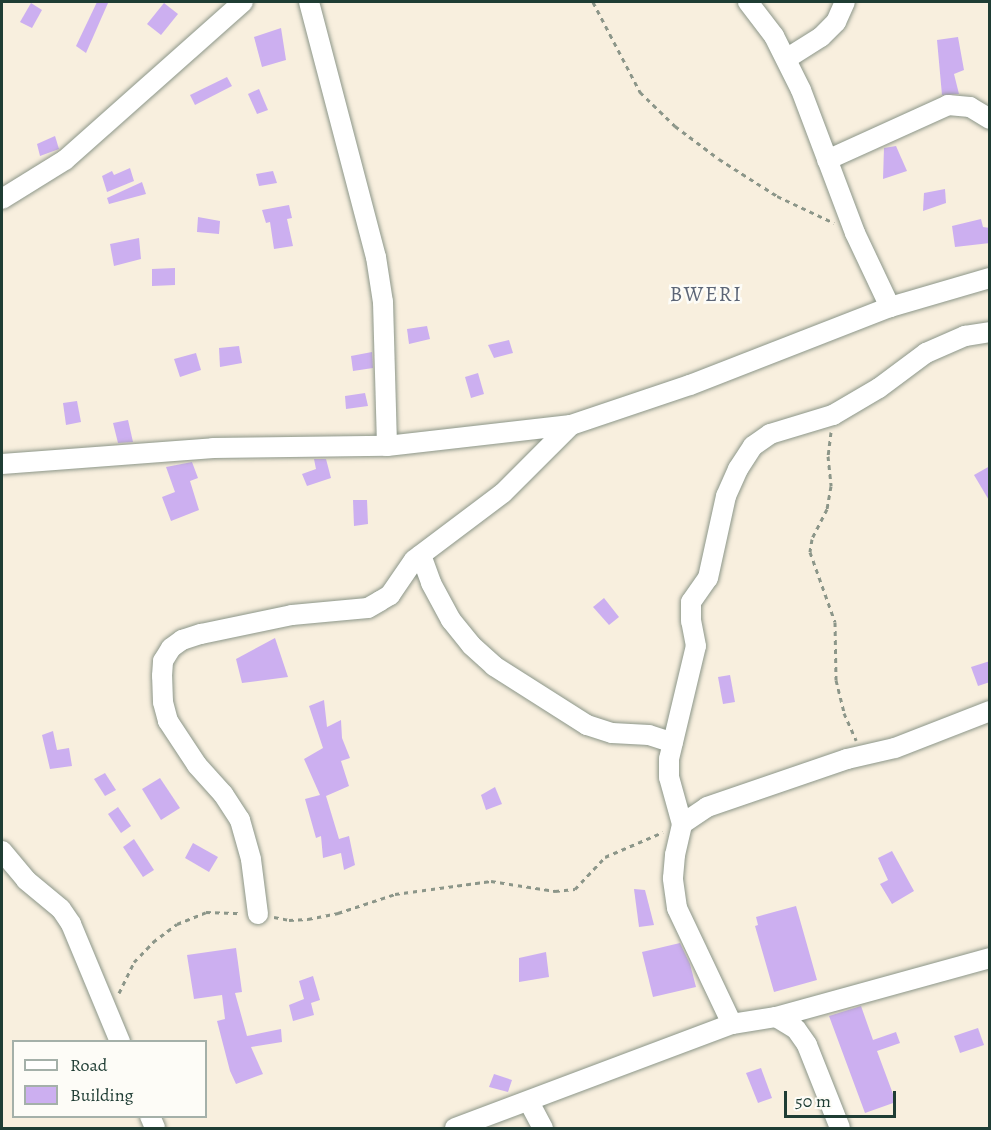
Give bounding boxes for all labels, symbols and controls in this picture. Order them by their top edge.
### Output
district label: BWERI [670,281,742,307]
legend [12,1040,207,1118]
text: Road [70,1053,107,1077]
scale bar [787,1079,900,1117]
text: Building [70,1083,134,1107]
text: 50 m [795,1089,831,1113]

